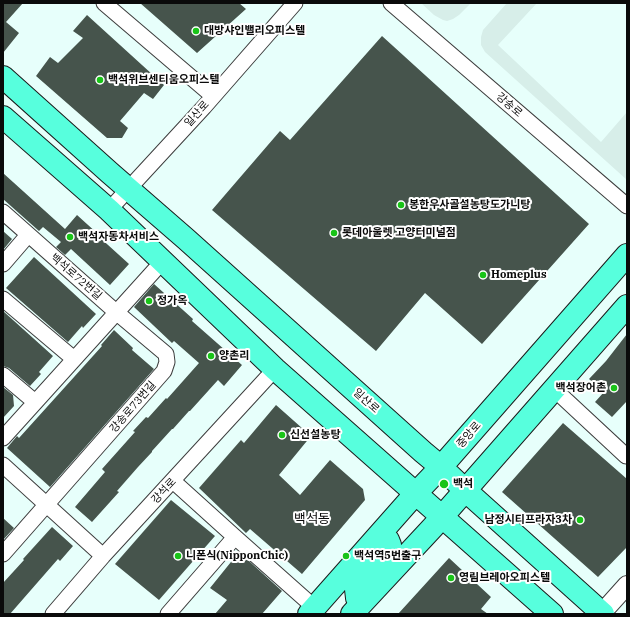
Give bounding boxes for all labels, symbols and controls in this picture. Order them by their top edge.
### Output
place label: 대방샤인밸리오피스텔 [204,24,305,38]
marker: 대방샤인밸리오피스텔 [191,26,201,36]
place label: 백석위브센티움오피스텔 [108,73,219,87]
marker: 백석위브센티움오피스텔 [95,75,105,85]
street label: 강송로 [493,90,525,120]
street label: 일산로 [182,98,212,130]
place label: 봉한우사골설농탕도가니탕 [409,198,530,212]
marker: 봉한우사골설농탕도가니탕 [396,200,406,210]
place label: 롯데아울렛 고양터미널점 [342,226,456,240]
marker: 롯데아울렛 고양터미널점 [329,228,339,238]
place label: 백석자동차서비스 [78,230,159,244]
marker: 백석자동차서비스 [65,232,75,242]
street label: 백석로72번길 [48,251,104,303]
place label: Homeplus [491,268,546,282]
marker: Homeplus [478,270,488,280]
place label: 정가옥 [157,294,187,308]
marker: 정가옥 [144,296,154,306]
place label: 양촌리 [219,349,249,363]
marker: 양촌리 [206,351,216,361]
street label: 강송로73번길 [107,379,159,435]
place label: 백석장어촌 [555,381,606,395]
marker: 백석장어촌 [609,383,619,393]
street label: 일산로 [350,386,382,416]
street label: 중앙로 [454,419,484,451]
place label: 신선설농탕 [290,428,341,442]
marker: 신선설농탕 [277,430,287,440]
street label: 강석로 [149,475,179,507]
place label: 백석 [453,477,473,491]
marker: 백석 [438,478,450,490]
district label: 백석동 [294,511,330,527]
place label: 남정시티프라자3차 [484,513,572,527]
marker: 남정시티프라자3차 [575,515,585,525]
place label: 니폰식(NipponChic) [186,549,288,563]
place label: 백석역5번출구 [354,549,421,563]
marker: 니폰식(NipponChic) [173,551,183,561]
marker: 백석역5번출구 [341,551,351,561]
place label: 영림브레아오피스텔 [459,571,550,585]
marker: 영림브레아오피스텔 [446,573,456,583]

